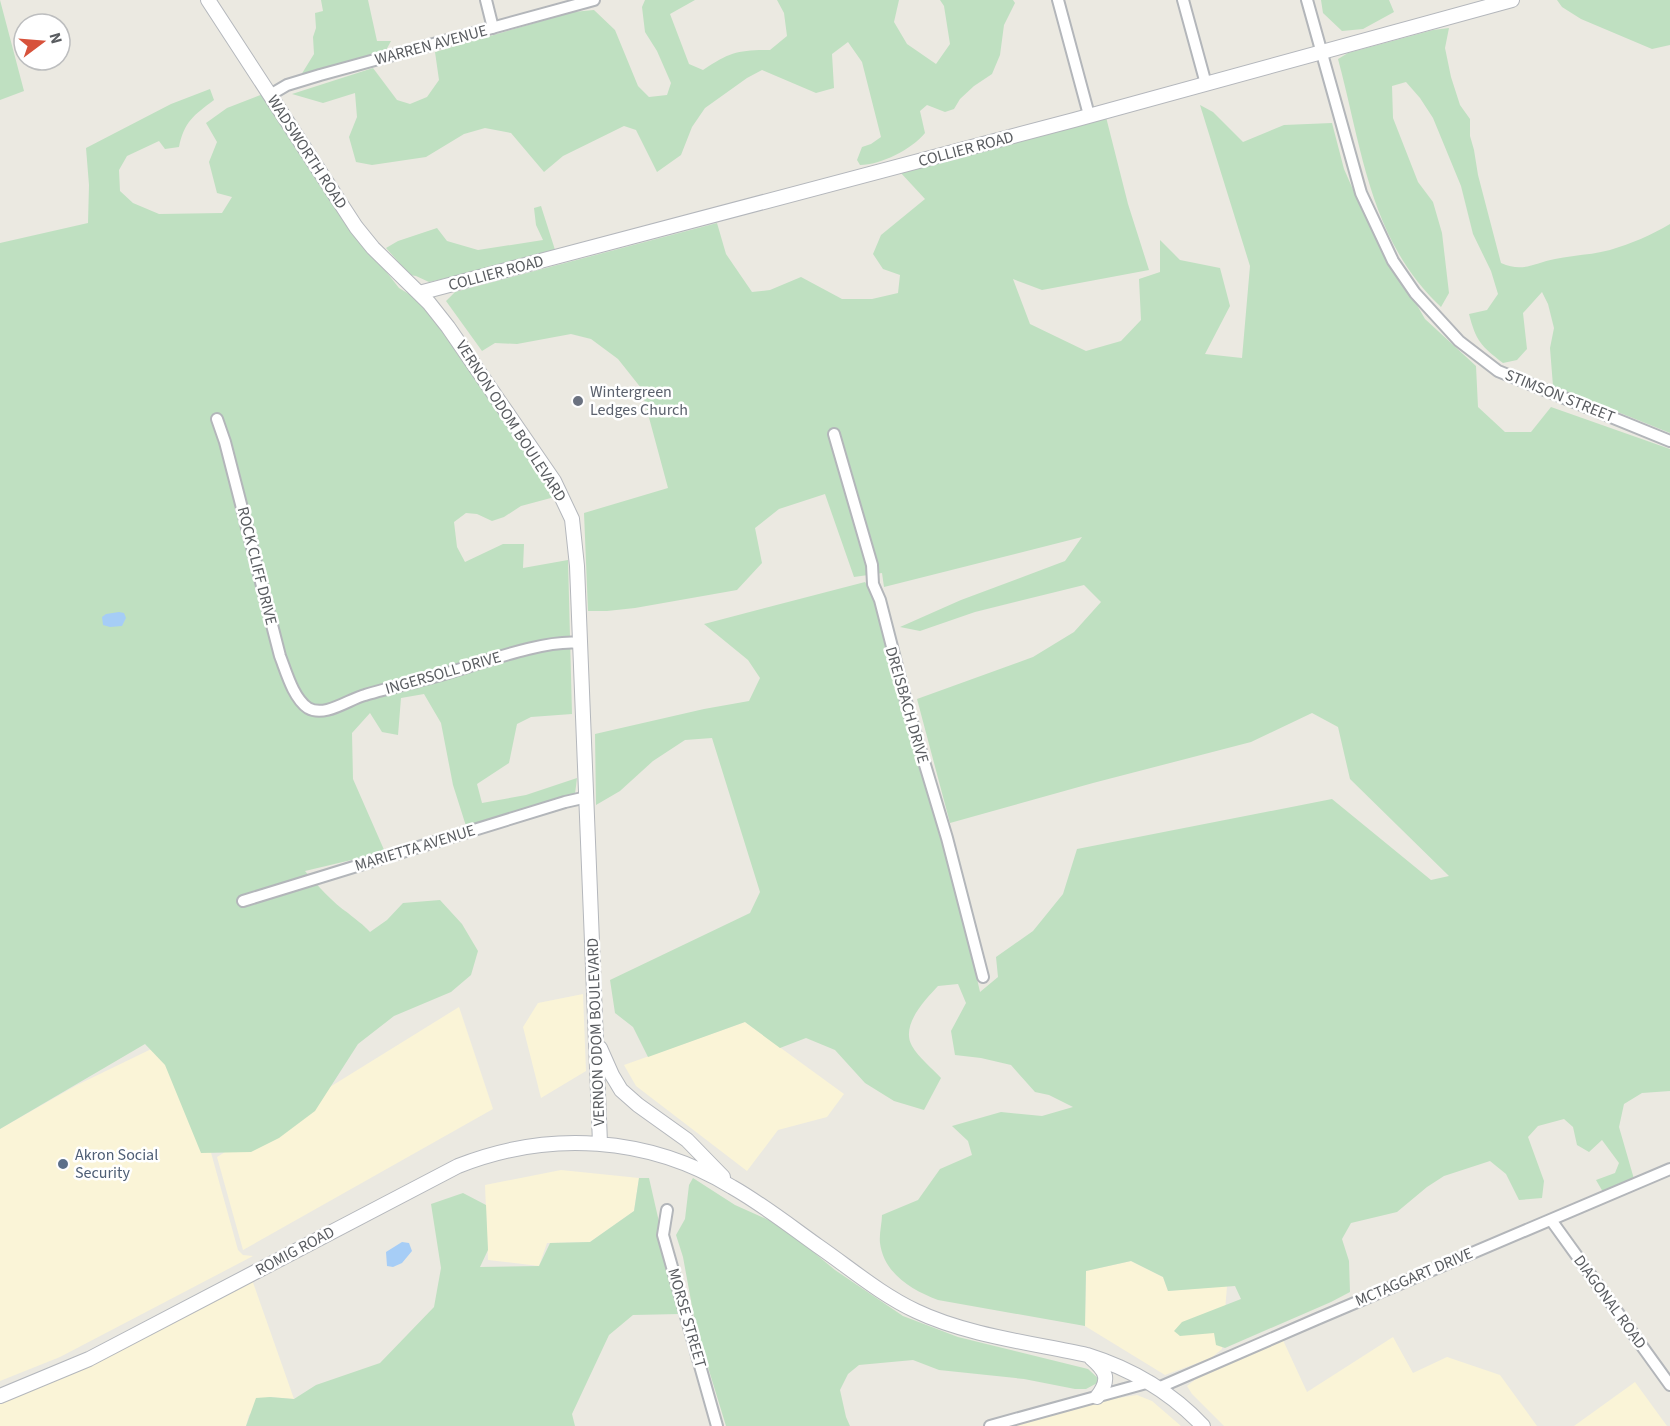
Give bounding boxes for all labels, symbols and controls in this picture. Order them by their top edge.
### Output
north arrow [12,12,72,72]
street label: WARREN AVENUE [372,19,490,71]
text: N [43,30,67,46]
street label: WADSWORTH ROAD [262,91,352,213]
street label: COLLIER ROAD [916,126,1016,172]
street label: COLLIER ROAD [446,250,546,296]
street label: VERNON ODOM BOULEVARD [450,336,572,506]
street label: STIMSON STREET [1502,364,1619,428]
place label: Wintergreen Ledges Church [590,381,688,421]
marker: Wintergreen Ledges Church [571,394,585,408]
street label: ROCK CLIFF DRIVE [232,504,282,628]
street label: DREISBACH DRIVE [880,644,934,766]
street label: INGERSOLL DRIVE [383,646,503,700]
street label: MARIETTA AVENUE [352,819,478,877]
street label: VERNON ODOM BOULEVARD [582,937,610,1127]
place label: Akron Social Security [75,1144,158,1184]
marker: Akron Social Security [56,1157,70,1171]
street label: ROMIG ROAD [252,1221,339,1281]
street label: MCTAGGART DRIVE [1352,1242,1476,1312]
street label: DIAGONAL ROAD [1568,1251,1652,1354]
street label: MORSE STREET [662,1266,712,1371]

